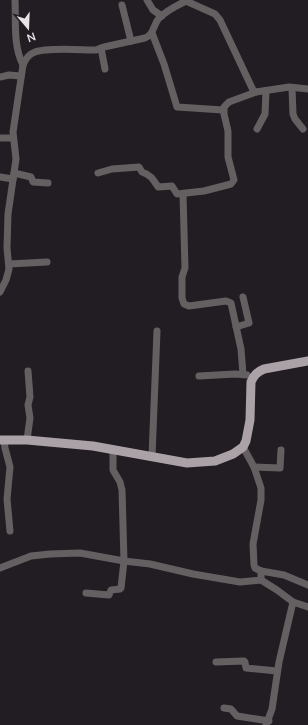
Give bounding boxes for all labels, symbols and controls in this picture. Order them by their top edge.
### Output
north arrow [8,8,48,48]
text: N [25,30,38,45]

